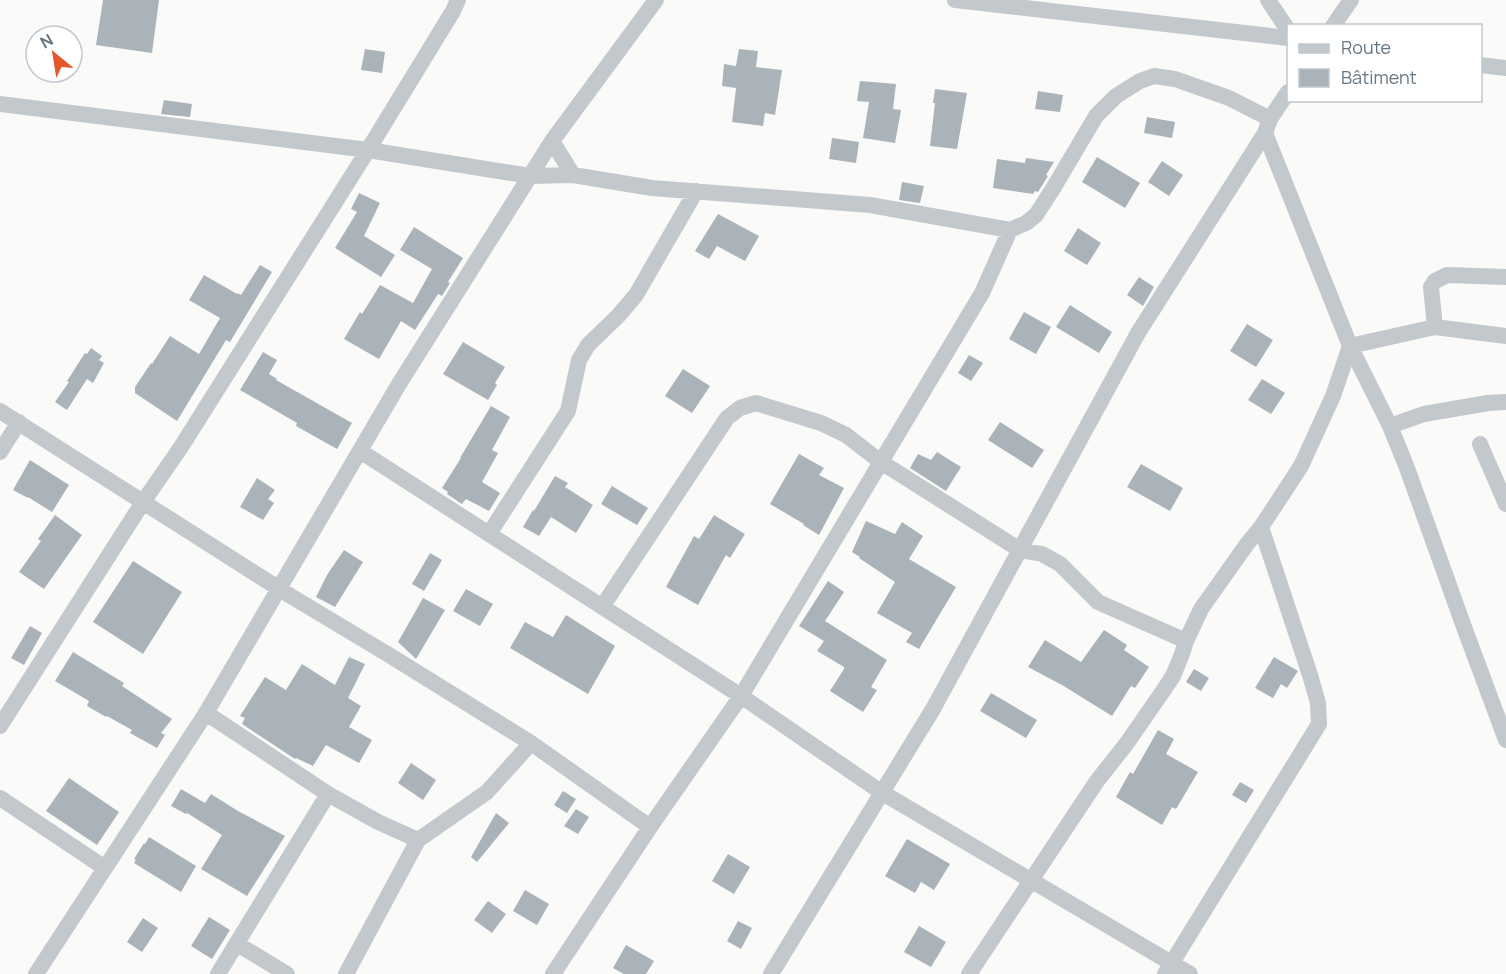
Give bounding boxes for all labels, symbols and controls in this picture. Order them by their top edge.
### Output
north arrow [24,24,84,84]
legend [1287,24,1482,102]
text: N [36,29,57,53]
text: Route [1341,35,1391,59]
text: Bâtiment [1341,65,1417,89]

